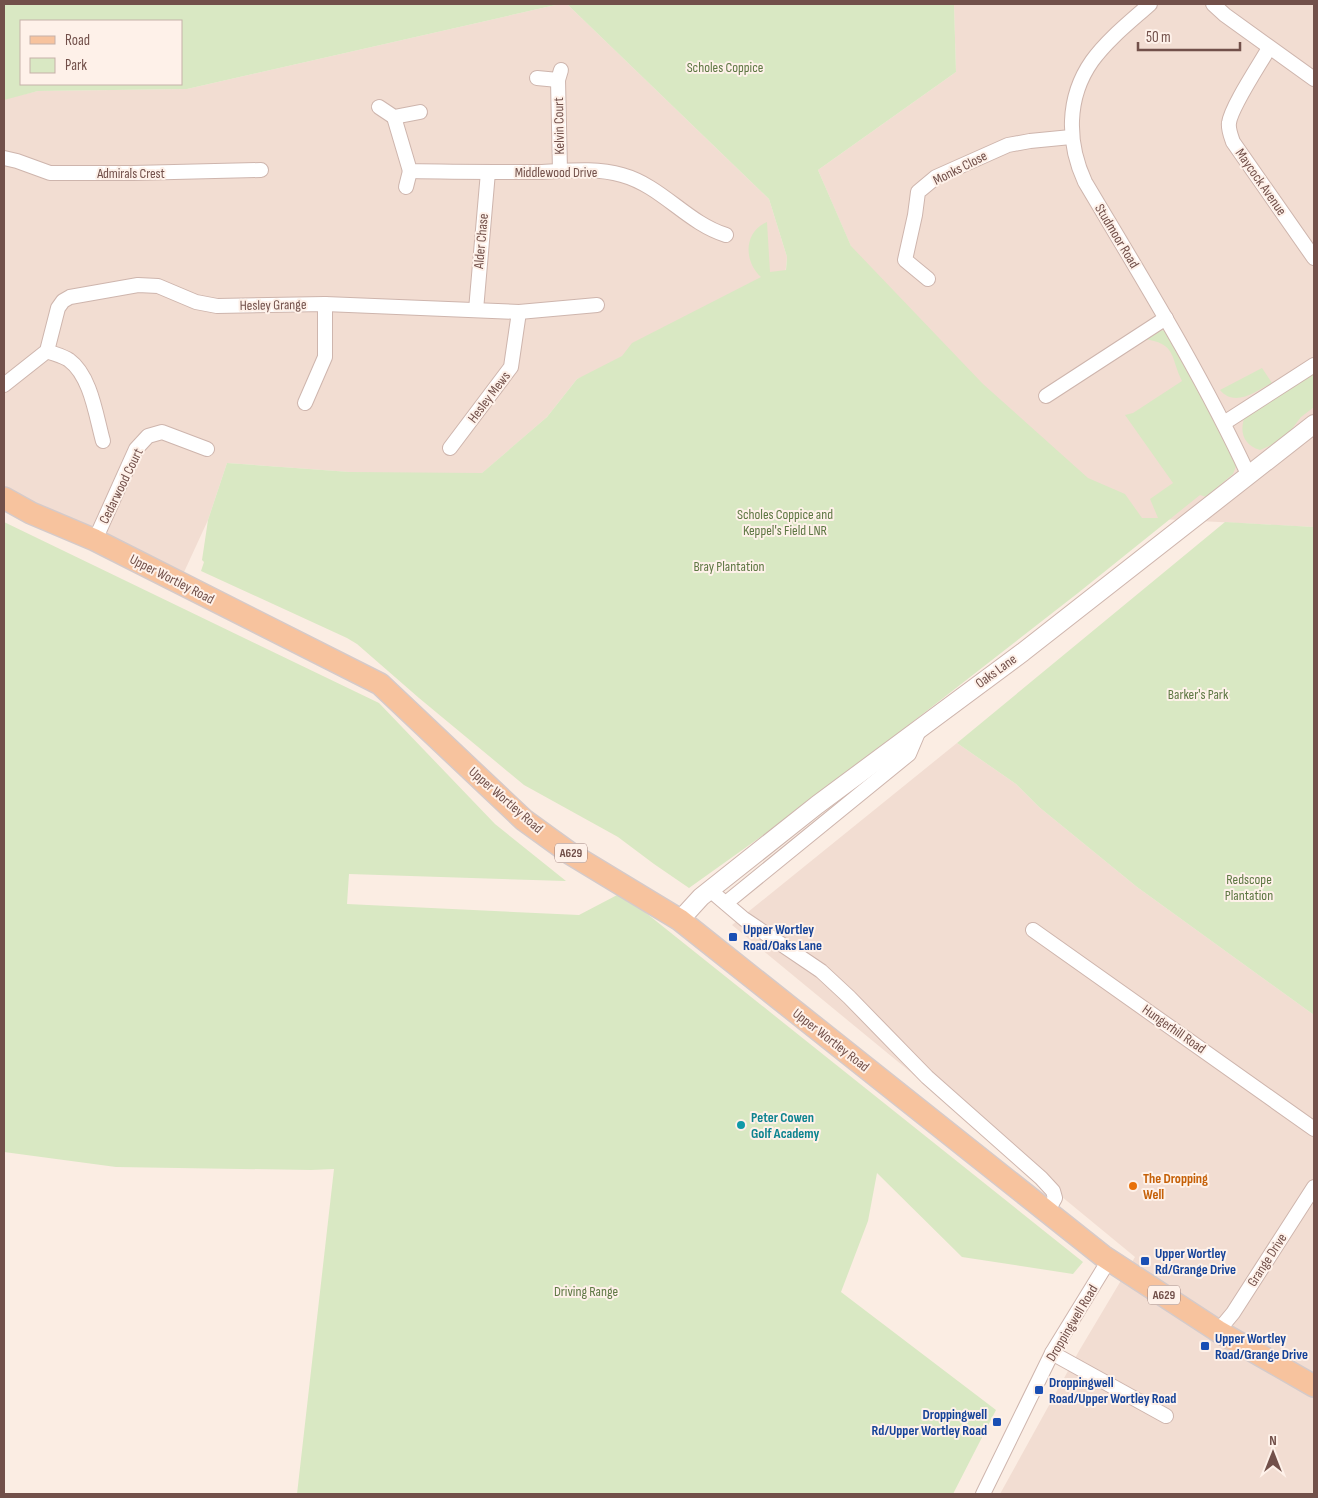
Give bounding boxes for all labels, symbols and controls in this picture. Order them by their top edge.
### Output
legend [20,20,182,85]
scale bar [1138,20,1240,52]
text: 50 m [1146,28,1171,47]
text: Road [65,31,90,50]
text: Park [65,56,87,75]
park label: Scholes Coppice [687,59,763,76]
street label: Kelvin Court [550,97,568,155]
street label: Maycock Avenue [1232,145,1290,219]
street label: Monks Close [930,147,990,189]
street label: Middlewood Drive [515,164,597,181]
street label: Admirals Crest [96,165,165,182]
street label: Studmoor Road [1091,201,1143,271]
street label: Alder Chase [470,213,492,270]
street label: Hesley Grange [239,296,307,314]
street label: Hesley Mews [464,368,514,426]
street label: Cedarwood Court [95,445,147,527]
park label: Scholes Coppice and Keppel's Field LNR [737,506,833,539]
street label: Upper Wortley Road [127,550,217,608]
park label: Bray Plantation [693,558,765,575]
street label: Oaks Lane [972,650,1020,692]
park label: Barker's Park [1168,686,1229,703]
street label: Upper Wortley Road [465,763,547,837]
road number: A629 [555,844,587,862]
park label: Redscope Plantation [1225,871,1273,904]
place label: Upper Wortley Road/Oaks Lane [743,921,822,954]
marker: Upper Wortley Road/Oaks Lane [727,931,739,943]
street label: Hungerhill Road [1139,1001,1209,1057]
street label: Upper Wortley Road [789,1005,873,1075]
place label: Peter Cowen Golf Academy [751,1109,819,1142]
marker: Peter Cowen Golf Academy [735,1119,747,1131]
place label: The Dropping Well [1143,1170,1208,1203]
marker: The Dropping Well [1127,1180,1139,1192]
street label: Grange Drive [1244,1230,1290,1290]
place label: Upper Wortley Rd/Grange Drive [1155,1245,1236,1278]
marker: Upper Wortley Rd/Grange Drive [1139,1255,1151,1267]
street label: Droppingwell Road [1042,1281,1102,1364]
park label: Driving Range [554,1283,618,1300]
road number: A629 [1148,1286,1180,1304]
place label: Upper Wortley Road/Grange Drive [1215,1330,1308,1363]
marker: Upper Wortley Road/Grange Drive [1199,1340,1211,1352]
place label: Droppingwell Road/Upper Wortley Road [1049,1374,1176,1407]
marker: Droppingwell Road/Upper Wortley Road [1033,1384,1045,1396]
place label: Droppingwell Rd/Upper Wortley Road [871,1406,987,1439]
marker: Droppingwell Rd/Upper Wortley Road [991,1416,1003,1428]
north arrow [1248,1428,1298,1478]
text: N [1269,1432,1277,1449]

